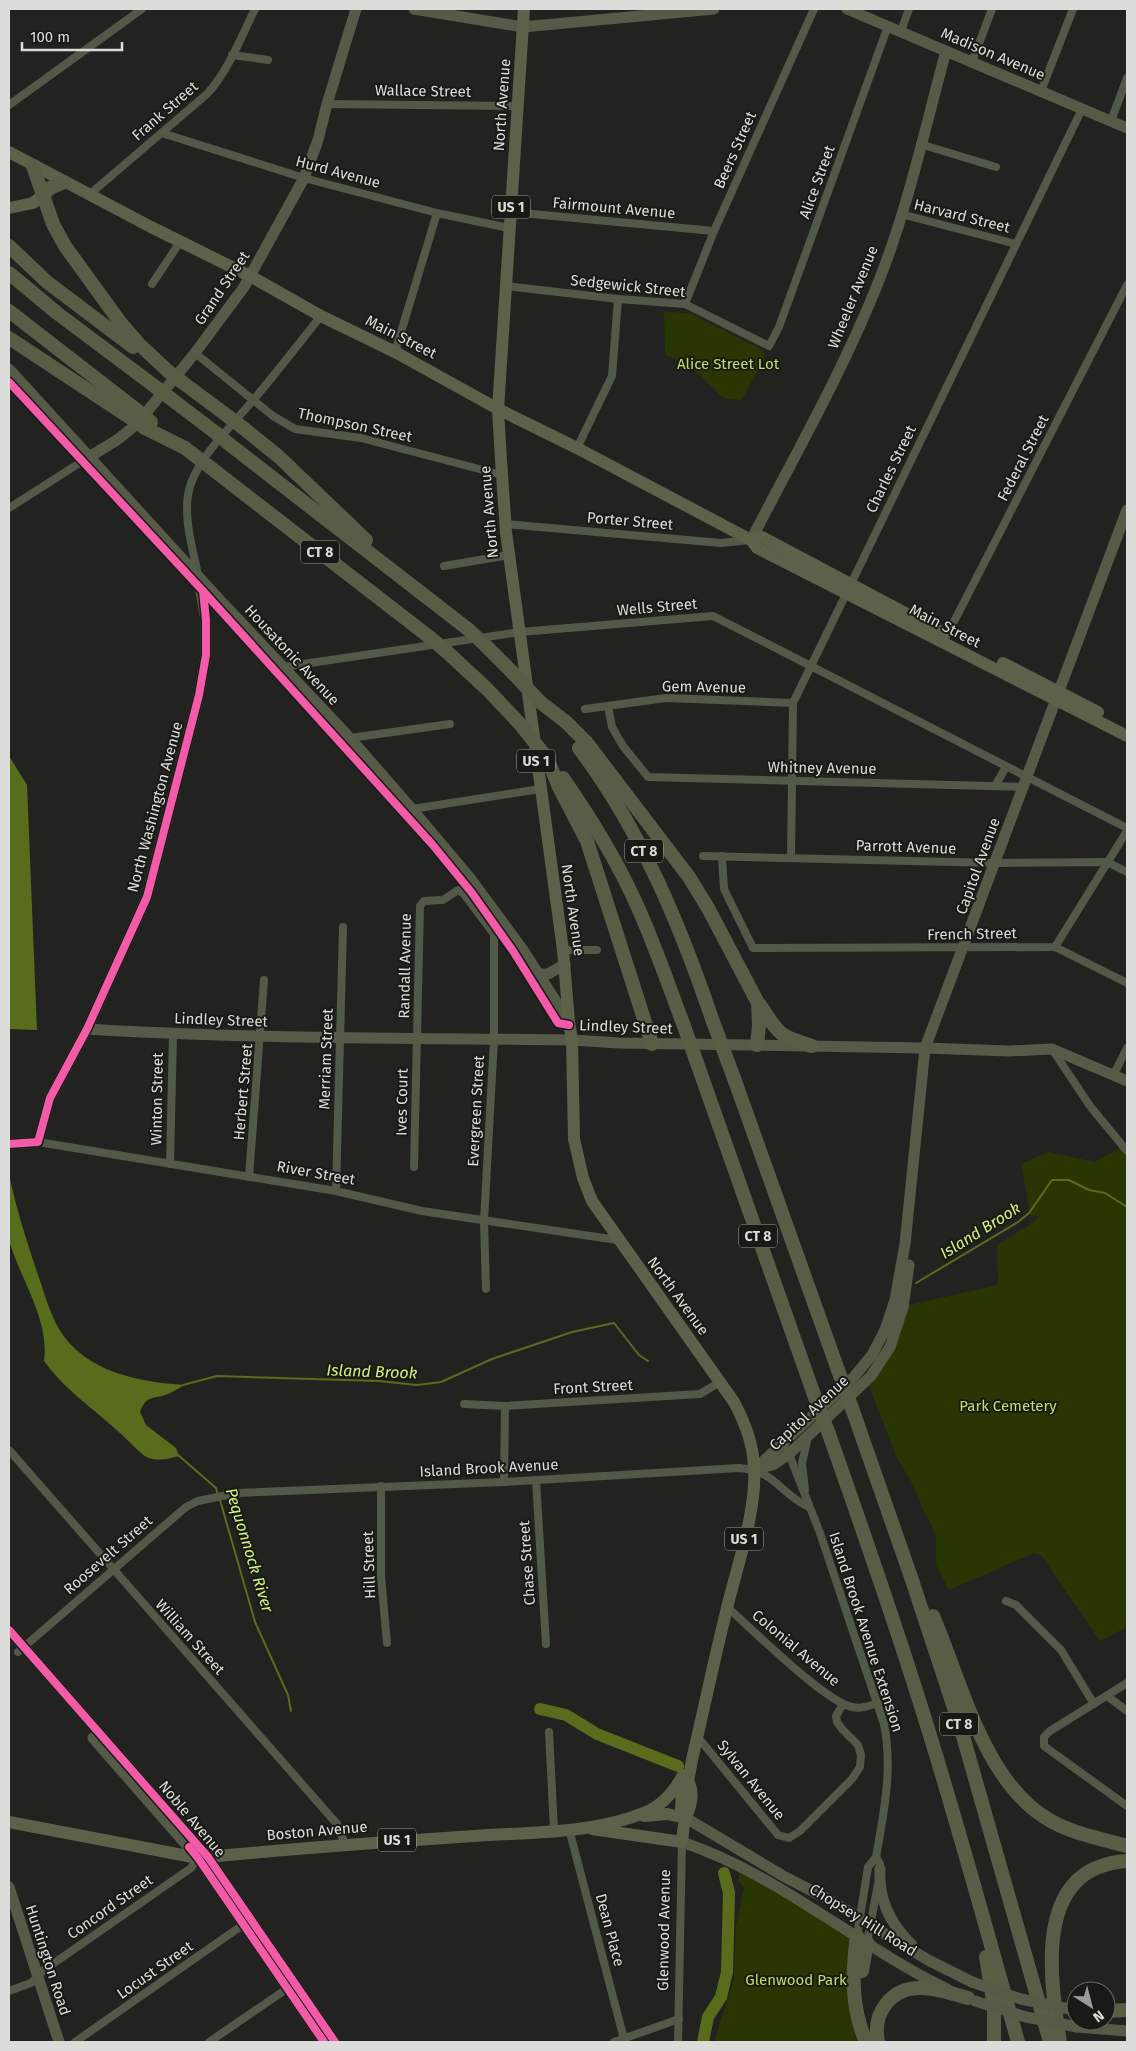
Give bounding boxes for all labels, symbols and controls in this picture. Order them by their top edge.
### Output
scale bar [22,20,122,52]
street label: Madison Avenue [938,24,1048,84]
text: 100 m [30,28,70,46]
street label: North Avenue [490,58,514,152]
street label: Frank Street [128,77,202,144]
street label: Wallace Street [375,81,472,101]
street label: Beers Street [710,108,760,191]
street label: Alice Street [795,142,839,221]
street label: Hurd Avenue [294,152,382,192]
street label: Fairmount Avenue [552,194,676,222]
street label: Harvard Street [912,195,1012,237]
road number: US 1 [492,196,530,218]
street label: Wheeler Avenue [824,243,882,351]
street label: Grand Street [191,247,254,328]
street label: Sedgewick Street [570,271,687,301]
street label: Main Street [362,311,440,363]
park label: Alice Street Lot [677,355,780,373]
street label: Thompson Street [296,404,414,446]
street label: Federal Street [994,411,1053,504]
street label: Charles Street [862,422,920,516]
street label: North Avenue [476,465,502,559]
street label: Porter Street [586,508,675,534]
road number: CT 8 [301,540,339,564]
street label: Wells Street [616,594,699,619]
street label: Main Street [906,600,984,652]
street label: Housatonic Avenue [241,601,343,709]
street label: Gem Avenue [662,677,746,697]
street label: North Washington Avenue [124,720,186,894]
road number: US 1 [517,749,555,772]
street label: Whitney Avenue [767,758,877,778]
street label: Capitol Avenue [952,815,1004,917]
street label: Parrott Avenue [855,836,957,858]
road number: CT 8 [625,839,663,862]
street label: North Avenue [558,863,588,957]
street label: Randall Avenue [395,913,415,1019]
street label: French Street [927,924,1018,944]
street label: Merriam Street [315,1007,337,1110]
street label: Lindley Street [174,1009,269,1031]
street label: Lindley Street [579,1016,674,1038]
street label: Herbert Street [230,1042,256,1141]
street label: Winton Street [147,1052,167,1146]
street label: Evergreen Street [464,1054,488,1167]
street label: Ives Court [392,1067,412,1136]
street label: River Street [275,1157,357,1189]
water label: Island Brook [937,1198,1024,1263]
road number: CT 8 [739,1224,777,1248]
street label: North Avenue [643,1253,713,1339]
water label: Island Brook [326,1360,418,1383]
street label: Capitol Avenue [766,1372,852,1454]
street label: Front Street [553,1376,634,1398]
park label: Park Cemetery [959,1397,1057,1415]
street label: Island Brook Avenue [419,1455,559,1481]
water label: Pequonnock River [222,1486,278,1615]
street label: Roosevelt Street [60,1511,156,1598]
street label: Chase Street [515,1519,539,1606]
road number: US 1 [725,1528,763,1550]
street label: Hill Street [359,1530,379,1599]
street label: Island Brook Avenue Extension [825,1530,907,1734]
street label: William Street [151,1596,229,1679]
street label: Colonial Avenue [748,1606,844,1690]
road number: CT 8 [940,1712,978,1736]
street label: Sylvan Avenue [713,1736,789,1824]
street label: Noble Avenue [155,1777,229,1861]
street label: Boston Avenue [266,1818,368,1844]
road number: US 1 [378,1828,416,1852]
street label: Glenwood Avenue [654,1869,674,1991]
street label: Concord Street [64,1871,157,1943]
street label: Chopsey Hill Road [806,1880,920,1960]
street label: Dean Place [592,1892,628,1968]
street label: Huntington Road [22,1902,74,2018]
street label: Locust Street [114,1937,197,2003]
park label: Glenwood Park [745,1971,847,1989]
north arrow [1066,1981,1116,2031]
text: N [1090,2007,1107,2026]

